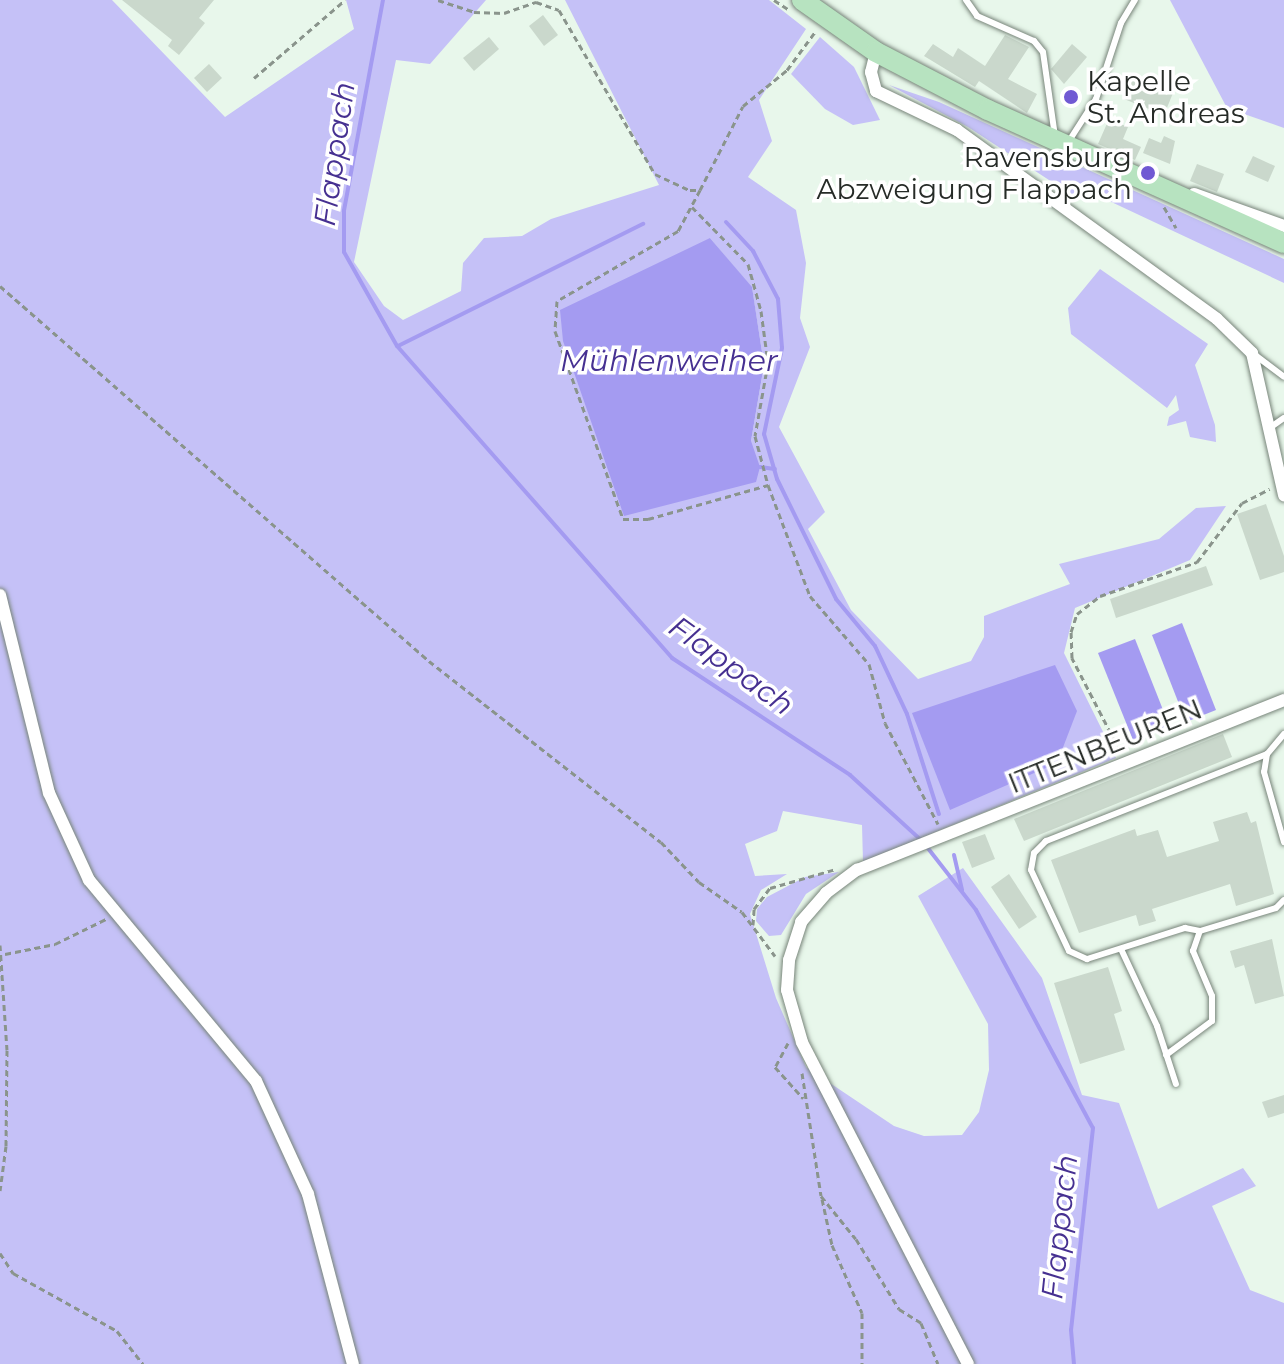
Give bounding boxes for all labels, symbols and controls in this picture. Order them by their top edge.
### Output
place label: Kapelle St. Andreas [1087,64,1245,130]
water label: Flappach [307,80,363,228]
marker: Kapelle St. Andreas [1062,88,1080,106]
place label: Ravensburg Abzweigung Flappach [816,140,1132,206]
marker: Ravensburg Abzweigung Flappach [1139,164,1157,182]
water label: Mühlenweiher [560,343,778,379]
water label: Flappach [662,609,800,723]
street label: ITTENBEUREN [1003,692,1207,800]
water label: Flappach [1035,1153,1085,1301]

